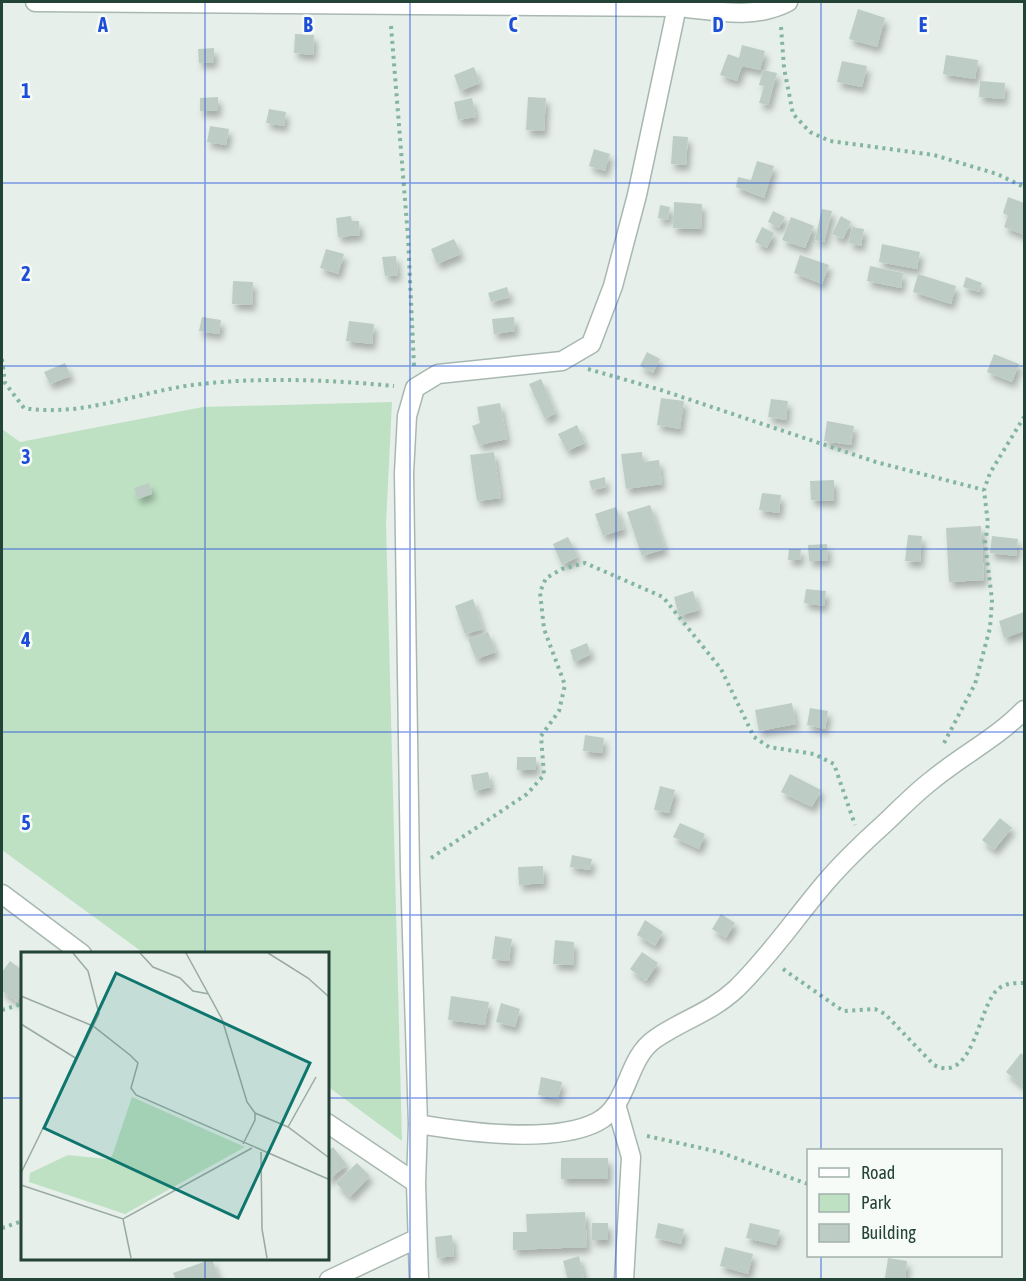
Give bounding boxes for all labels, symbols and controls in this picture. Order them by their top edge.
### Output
text: A [97,13,108,36]
text: B [303,13,313,36]
text: C [509,13,518,36]
text: D [712,13,724,36]
text: E [919,13,928,36]
text: 1 [21,79,31,102]
text: 2 [21,262,31,285]
text: 3 [21,445,31,468]
text: 4 [20,628,31,651]
text: 5 [21,811,31,834]
inset map [21,952,328,1260]
legend [807,1149,1002,1257]
text: Road [861,1162,895,1183]
text: Park [861,1192,891,1213]
text: Building [861,1222,916,1243]

